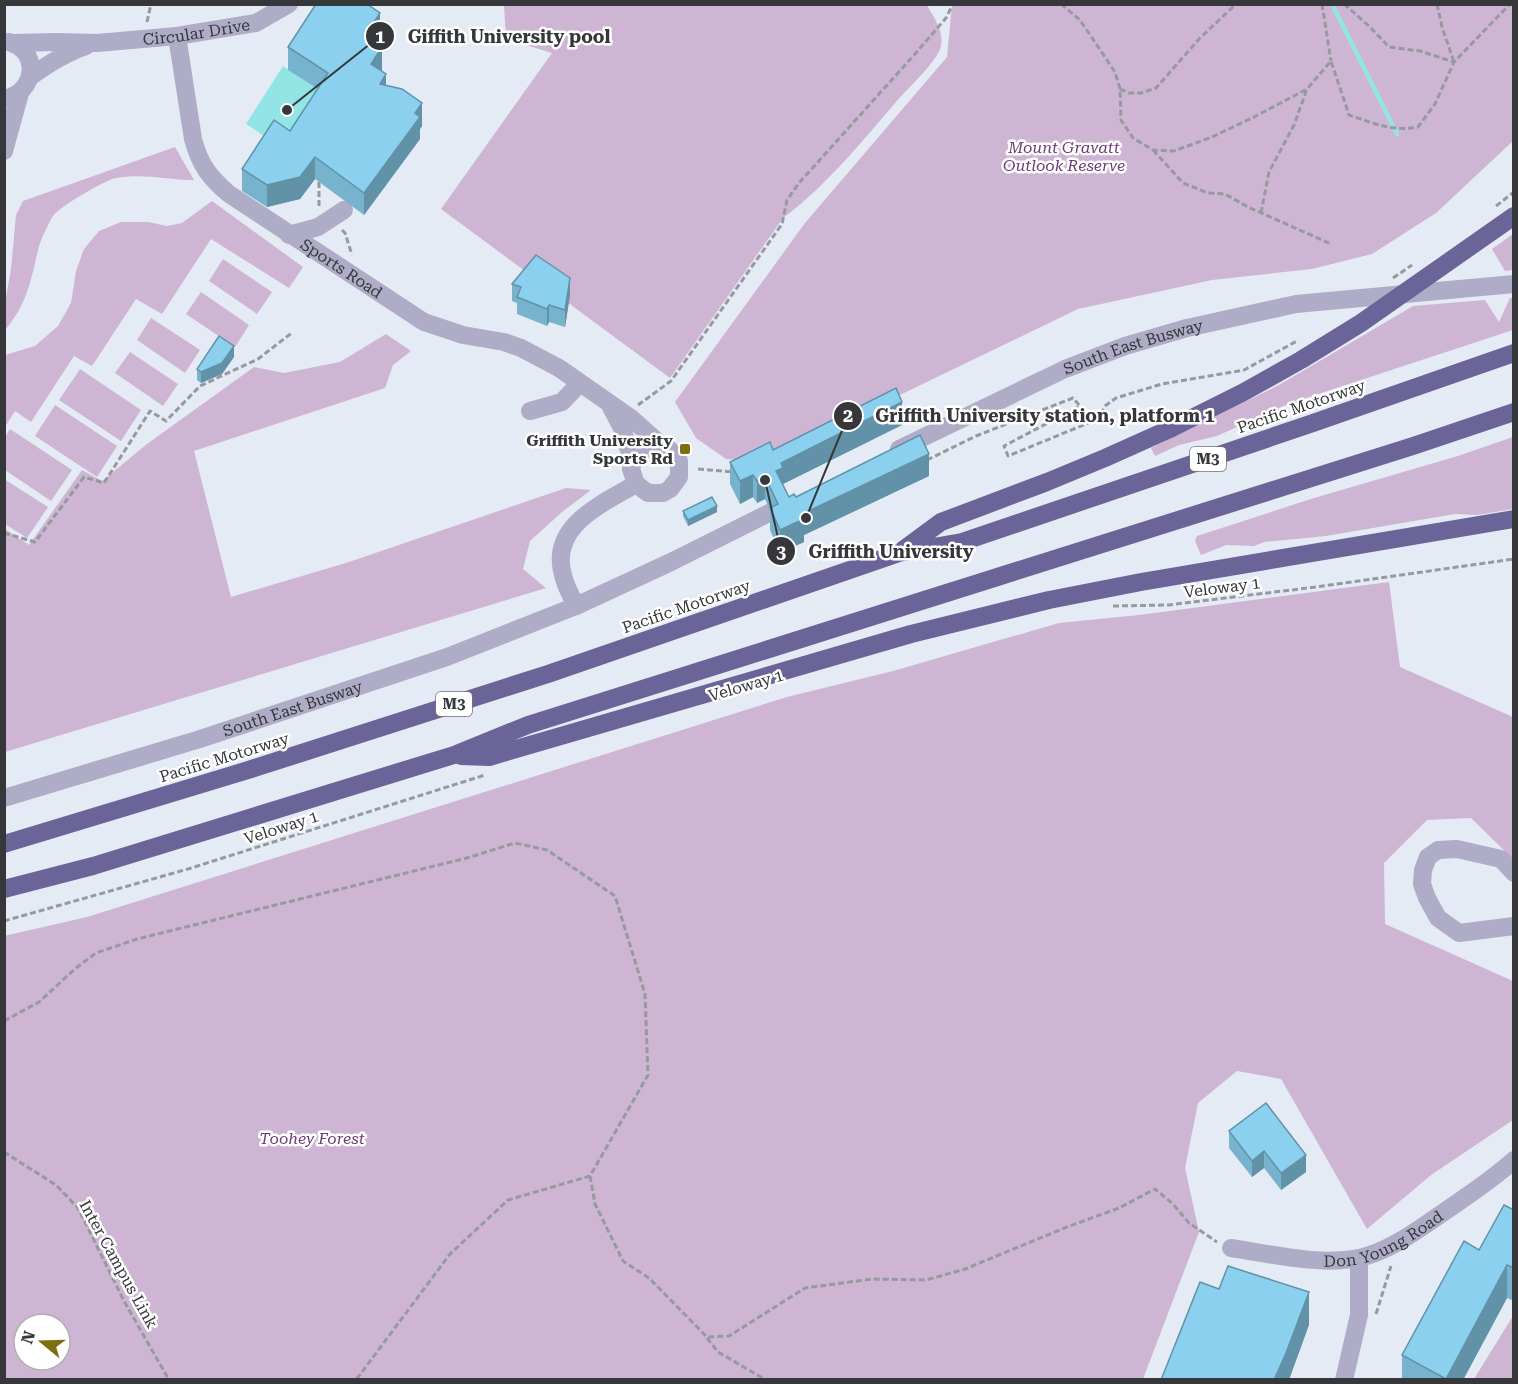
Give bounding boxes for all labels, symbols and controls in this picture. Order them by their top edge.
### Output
street label: Circular Drive [142,15,252,49]
callout: Giffith University pool [365,18,622,54]
text: 1 [375,26,385,47]
text: Giffith University pool [408,26,610,47]
park label: Mount Gravatt Outlook Reserve [1003,138,1125,175]
street label: Sports Road [297,235,386,302]
street label: South East Busway [1061,316,1205,379]
street label: Pacific Motorway [1235,375,1368,437]
callout: Griffith University station, platform 1 [833,398,1227,434]
text: 2 [843,405,853,426]
text: Griffith University station, platform 1 [875,405,1215,426]
place label: Griffith University Sports Rd [526,431,673,468]
marker: Griffith University Sports Rd [678,442,692,456]
road number: M3 [1190,447,1226,471]
callout: Griffith University [766,533,985,569]
text: 3 [776,541,786,562]
text: Griffith University [808,541,974,562]
street label: Veloway 1 [1183,573,1262,602]
street label: Pacific Motorway [620,575,753,637]
street label: Veloway 1 [706,666,786,705]
street label: South East Busway [220,677,365,741]
road number: M3 [436,692,472,716]
street label: Pacific Motorway [157,729,292,786]
street label: Veloway 1 [242,807,321,848]
park label: Toohey Forest [259,1129,365,1148]
street label: Inter Campus Link [75,1197,162,1332]
street label: Don Young Road [1324,1207,1447,1271]
north arrow [12,1312,72,1372]
text: N [17,1328,39,1346]

